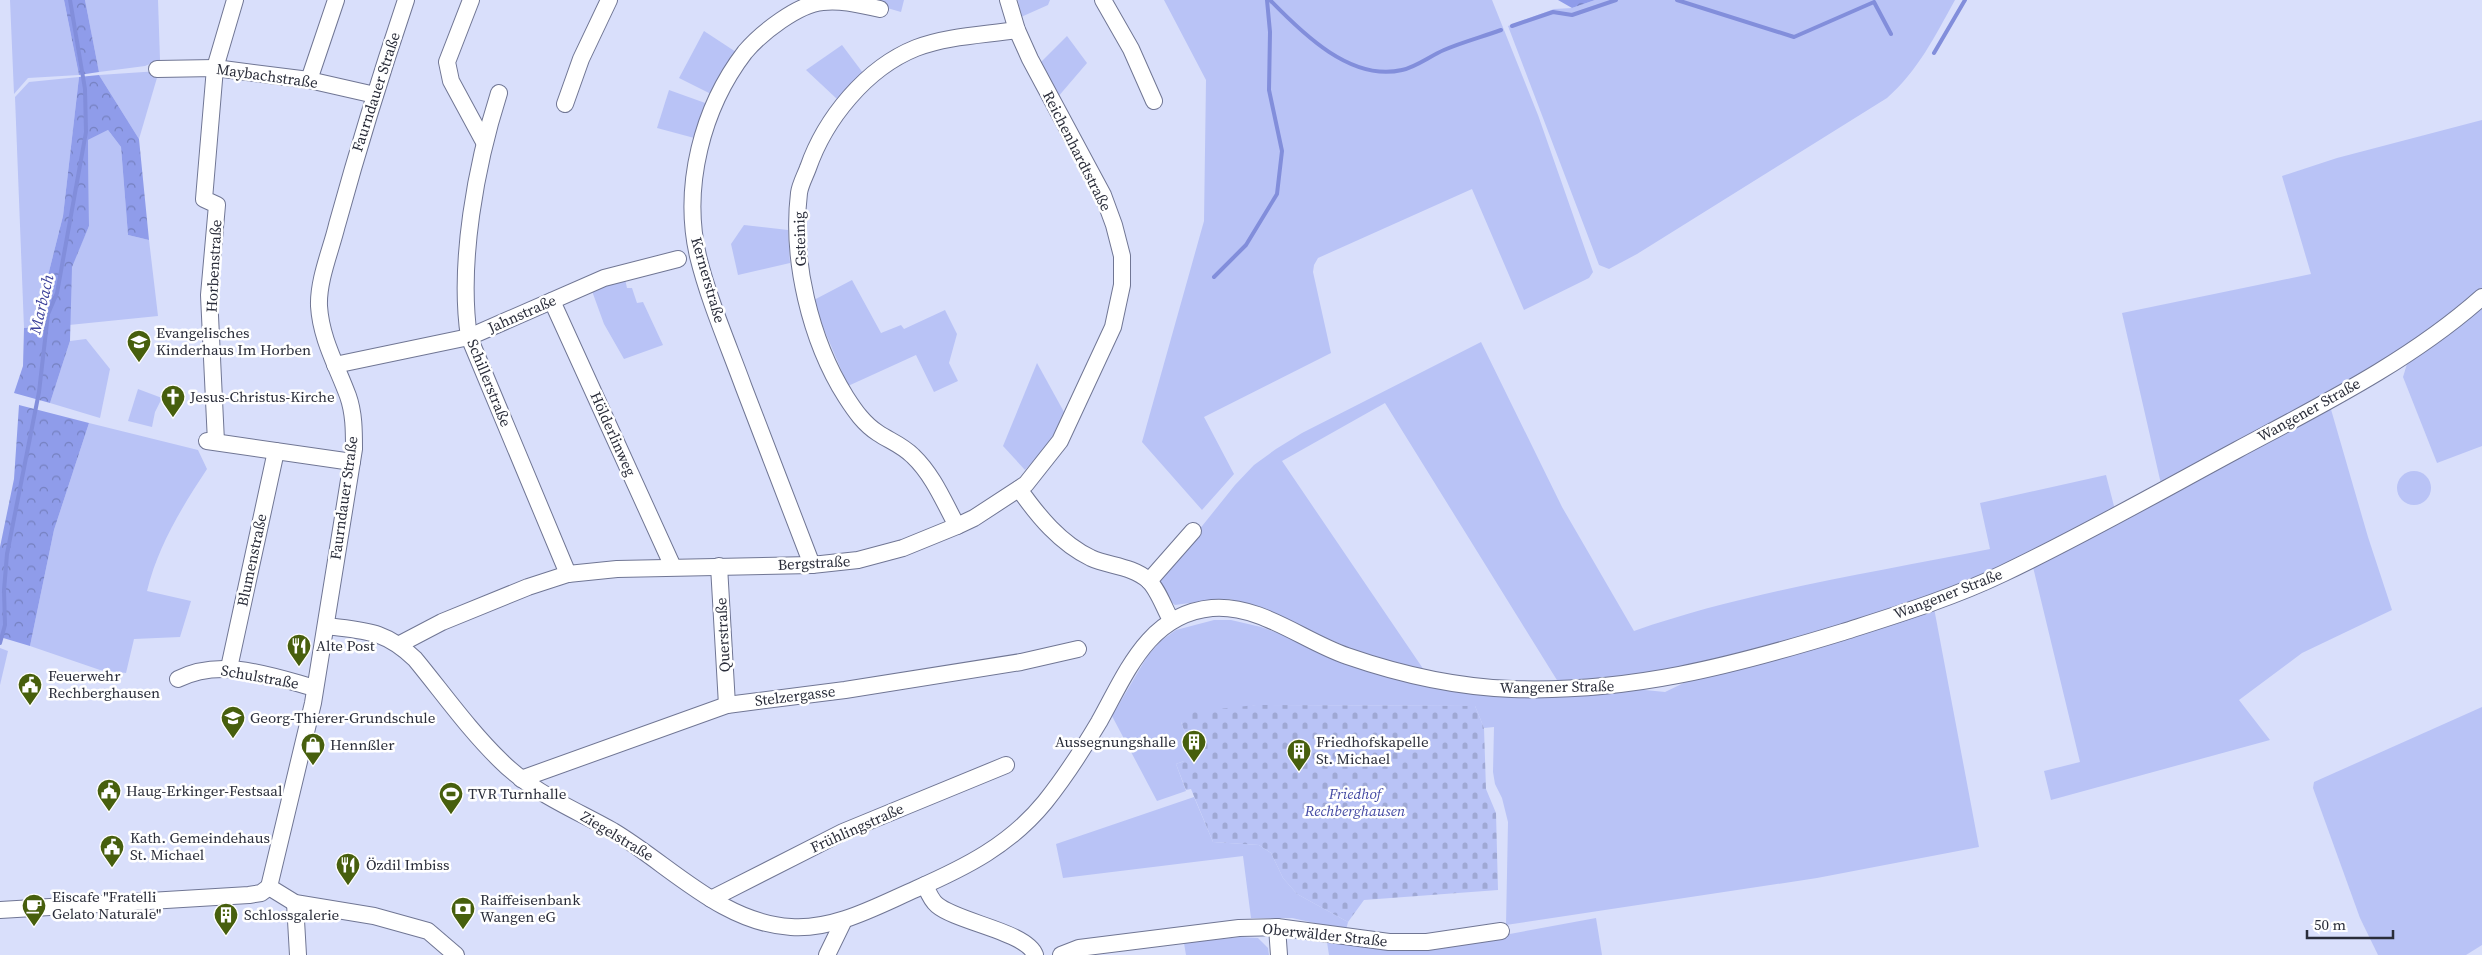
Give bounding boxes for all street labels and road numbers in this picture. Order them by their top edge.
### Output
street label: Faurndauer Straße [346,29,405,154]
street label: Maybachstraße [215,58,320,93]
street label: Reichenhardtstraße [1038,87,1117,215]
street label: Gsteinig [788,211,811,267]
street label: Horbenstraße [201,219,226,313]
street label: Kernerstraße [686,234,731,326]
street label: Jahnstraße [483,289,560,338]
street label: Schillerstraße [462,336,517,430]
street label: Wangener Straße [2254,372,2364,447]
street label: Hölderlinweg [585,388,642,480]
street label: Faurndauer Straße [324,434,363,561]
street label: Blumenstraße [231,511,272,608]
street label: Bergstraße [777,550,851,575]
street label: Wangener Straße [1891,563,2005,624]
street label: Querstraße [710,597,735,673]
street label: Schulstraße [219,659,301,694]
street label: Wangener Straße [1499,675,1615,698]
street label: Stelzergasse [754,680,837,711]
street label: Frühlingstraße [807,797,907,857]
street label: Ziegelstraße [577,806,658,866]
street label: Oberwälder Straße [1262,918,1389,952]

